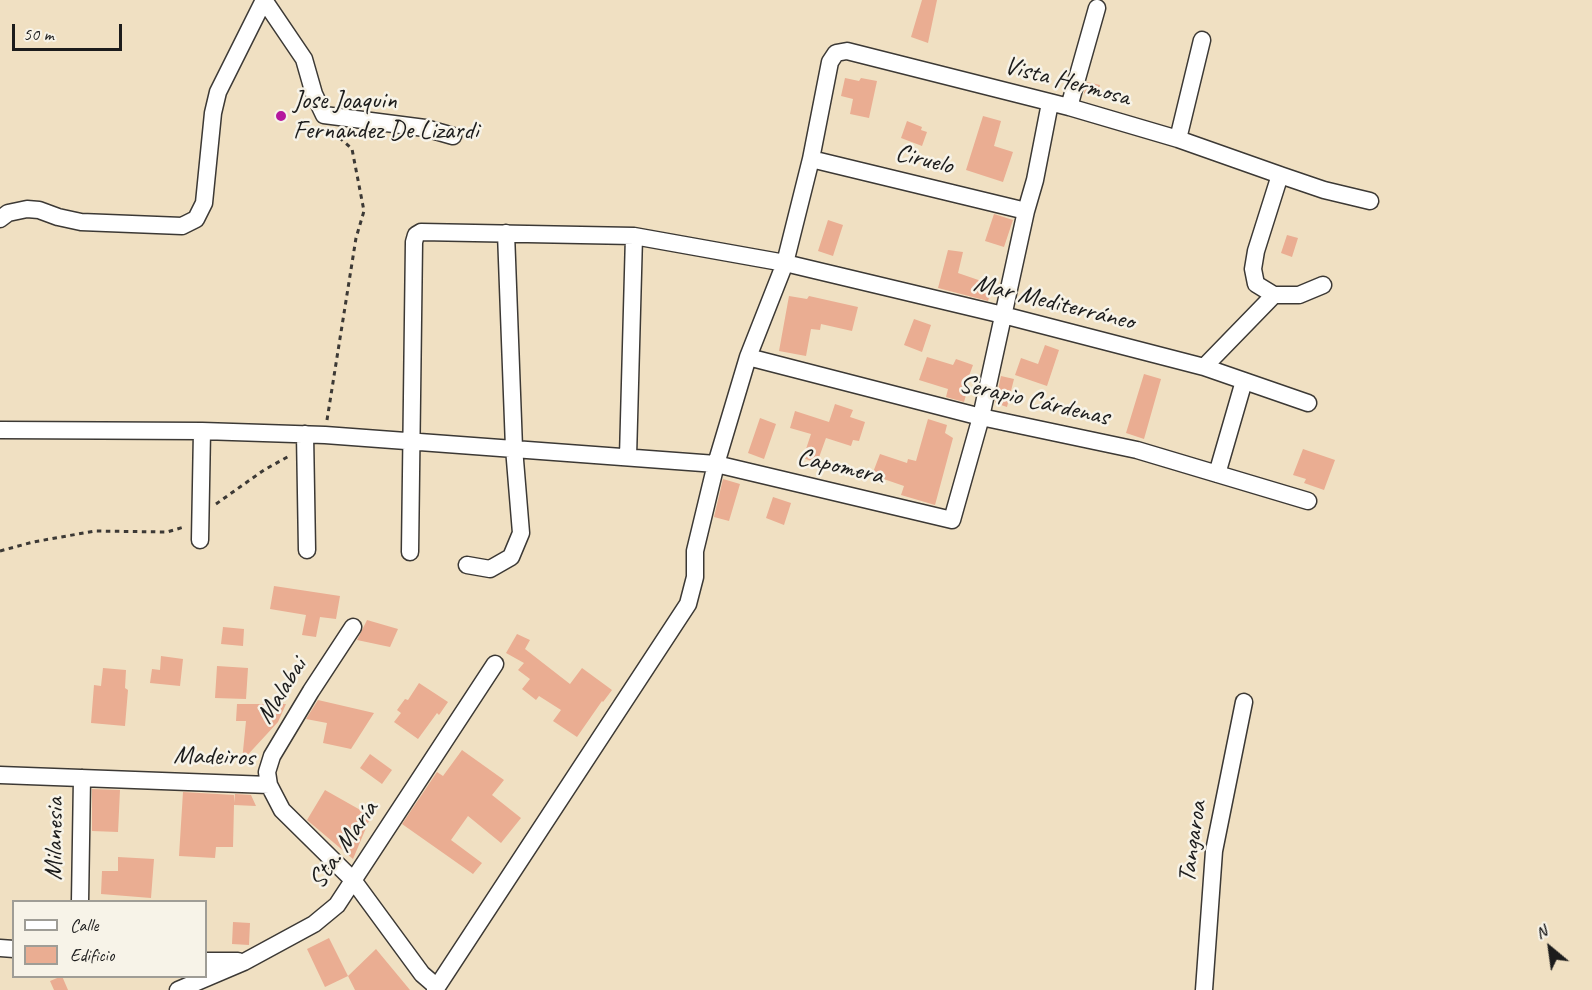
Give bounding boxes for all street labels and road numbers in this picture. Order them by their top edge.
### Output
street label: Vista Hermosa [1001,50,1133,114]
street label: Ciruelo [892,138,956,182]
street label: Mar Mediterráneo [970,268,1138,338]
street label: Serapio Cárdenas [956,369,1112,433]
street label: Capomera [794,442,886,492]
street label: Malabai [250,652,314,730]
street label: Madeiros [173,740,255,774]
street label: Sta. María [302,795,386,895]
street label: Milanesia [39,797,71,881]
street label: Tangaroa [1172,799,1214,885]

